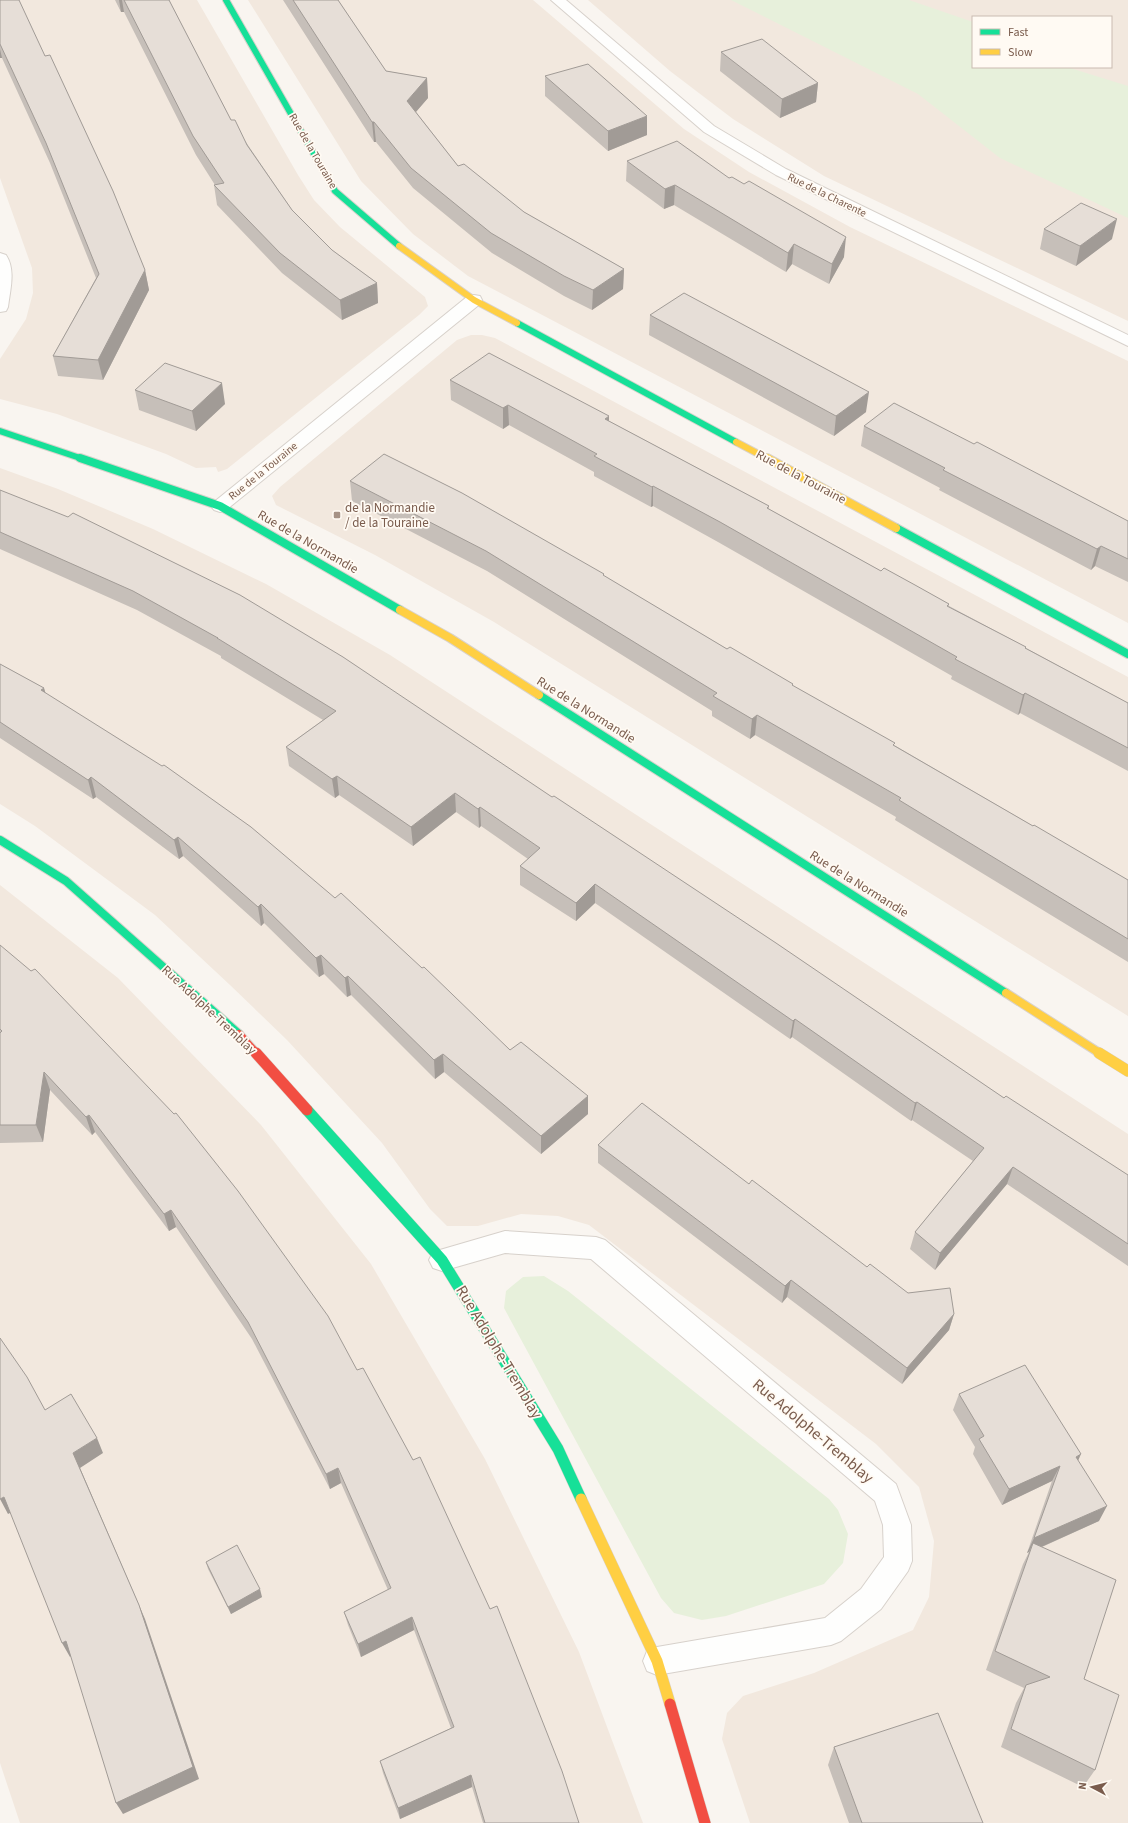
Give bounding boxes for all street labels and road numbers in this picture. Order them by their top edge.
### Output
street label: Rue de la Touraine [285,111,341,192]
street label: Rue de la Charente [785,169,870,221]
street label: Rue de la Touraine [225,438,301,503]
street label: Rue de la Touraine [753,446,849,508]
street label: Rue de la Normandie [254,506,362,578]
street label: Rue de la Normandie [533,672,639,748]
street label: Rue de la Normandie [806,846,912,922]
street label: Rue Adolphe-Tremblay [158,961,260,1059]
street label: Rue Adolphe-Tremblay [450,1281,548,1423]
street label: Rue Adolphe-Tremblay [748,1374,879,1489]

